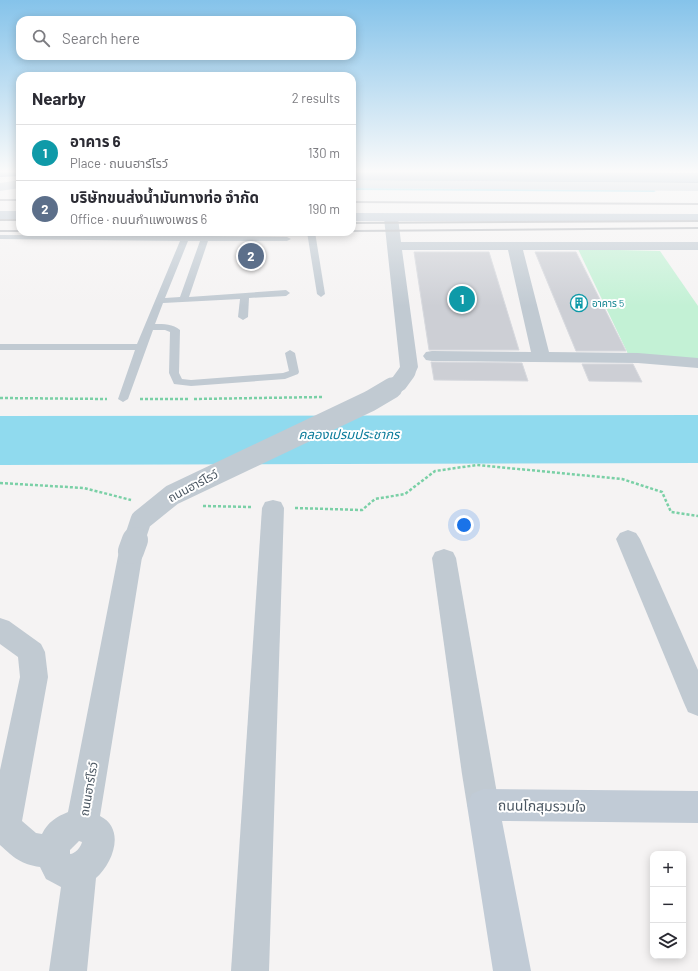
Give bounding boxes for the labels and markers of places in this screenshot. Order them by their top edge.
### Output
pin: 2 [238,241,264,271]
pin: 1 [449,284,475,314]
building icon: อาคาร 5 [569,293,589,313]
place label: อาคาร 5 [592,297,624,309]

